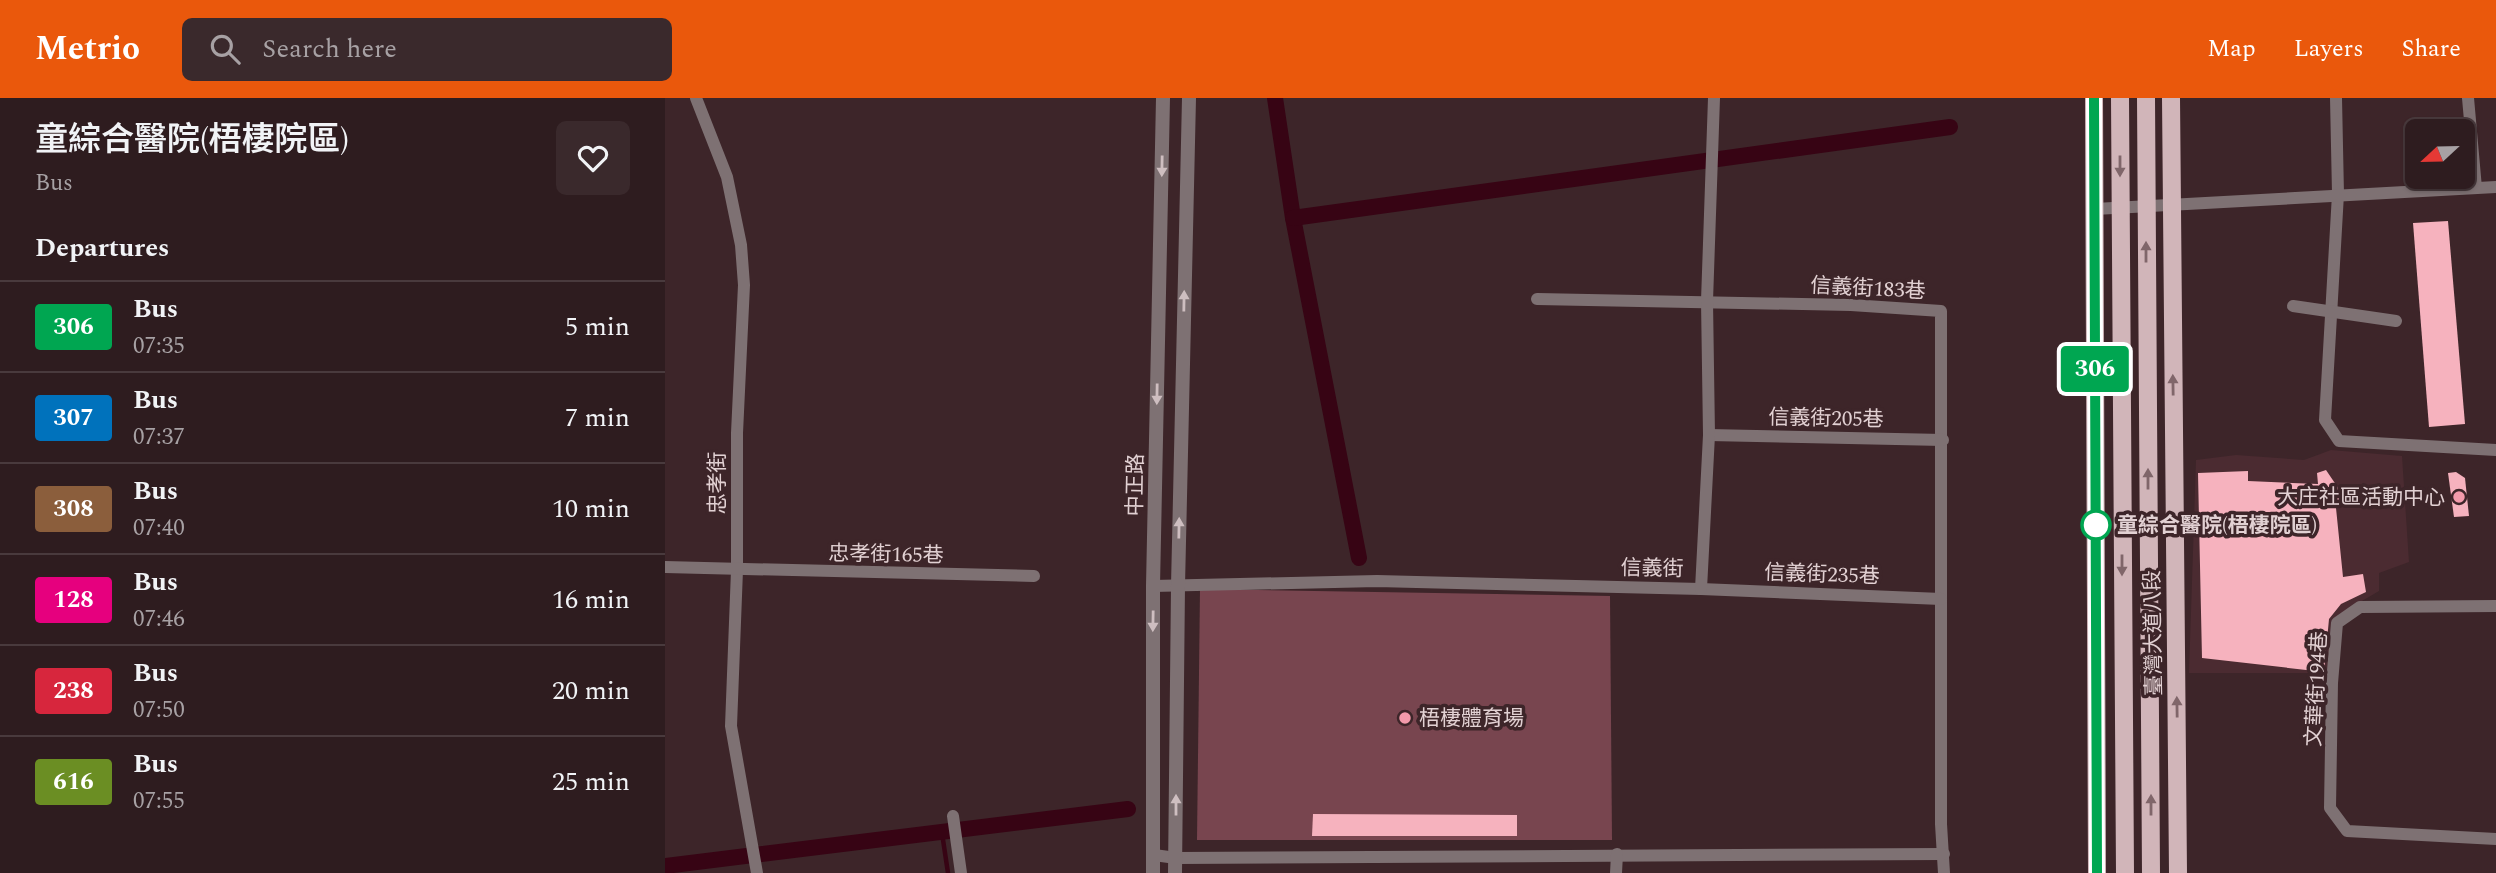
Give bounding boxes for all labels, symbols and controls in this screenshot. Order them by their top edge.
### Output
search box [182,18,672,81]
text: Metrio [35,24,140,74]
text: Search here [262,29,397,69]
icon: search [206,30,244,68]
text: Map [2207,31,2256,67]
text: Layers [2294,31,2364,67]
text: Share [2402,31,2461,67]
text: 童綜合醫院(梧棲院區) [35,115,349,165]
north arrow [2405,119,2475,189]
map controls [2405,119,2475,189]
button: heart [556,121,630,195]
one-way arrow [1156,155,1168,177]
one-way arrow [2114,155,2126,177]
text: Bus [35,166,73,201]
text: Departures [35,228,169,268]
one-way arrow [2140,241,2152,263]
street label: 信義街183巷 [1809,270,1926,308]
text: Bus [133,289,178,329]
one-way arrow [1178,290,1190,312]
text: 5 min [565,307,630,347]
text: 306 [53,309,94,345]
text: 07:35 [133,329,185,364]
line badge: 306 [2055,346,2135,392]
text: 306 [2075,351,2115,387]
one-way arrow [2167,373,2179,395]
text: Bus [133,380,178,420]
one-way arrow [1152,383,1163,405]
text: 7 min [565,398,630,438]
text: 307 [53,400,94,436]
street label: 信義街205巷 [1768,402,1884,436]
text: 07:37 [133,420,185,455]
street label: 忠孝街 [702,452,734,515]
street label: 中正路 [1119,453,1153,517]
one-way arrow [2142,468,2154,490]
text: Bus [133,471,178,511]
place label: 大庄社區活動中心 [2277,482,2445,514]
text: 10 min [552,489,630,529]
marker: 大庄社區活動中心 [2451,489,2467,505]
text: 308 [53,491,94,527]
marker: 童綜合醫院(梧棲院區) [2081,510,2111,540]
place label: 童綜合醫院(梧棲院區) [2117,510,2317,542]
text: 07:40 [133,511,185,546]
one-way arrow [1173,517,1185,539]
street label: 忠孝街165巷 [828,538,944,572]
street label: 信義街 [1620,552,1684,586]
one-way arrow [2116,554,2128,576]
street label: 信義街235巷 [1764,557,1880,593]
text: Bus [133,562,178,602]
street label: 臺灣大道八段 [2137,570,2171,696]
text: 16 min [552,580,630,620]
text: 128 [53,582,94,618]
text: 07:46 [133,602,185,637]
one-way arrow [1147,610,1159,632]
street label: 文華街194巷 [2298,631,2336,748]
text: Bus [133,653,178,693]
text: 20 min [552,671,630,711]
text: 238 [53,673,94,709]
text: 07:50 [133,693,185,728]
one-way arrow [2171,696,2183,718]
place label: 梧棲體育場 [1419,703,1524,735]
marker: 梧棲體育場 [1397,710,1413,726]
text: Bus [133,744,178,784]
text: 25 min [552,762,630,802]
text: 616 [53,764,94,800]
text: 07:55 [133,784,185,819]
one-way arrow [1170,794,1182,816]
one-way arrow [2145,794,2157,816]

